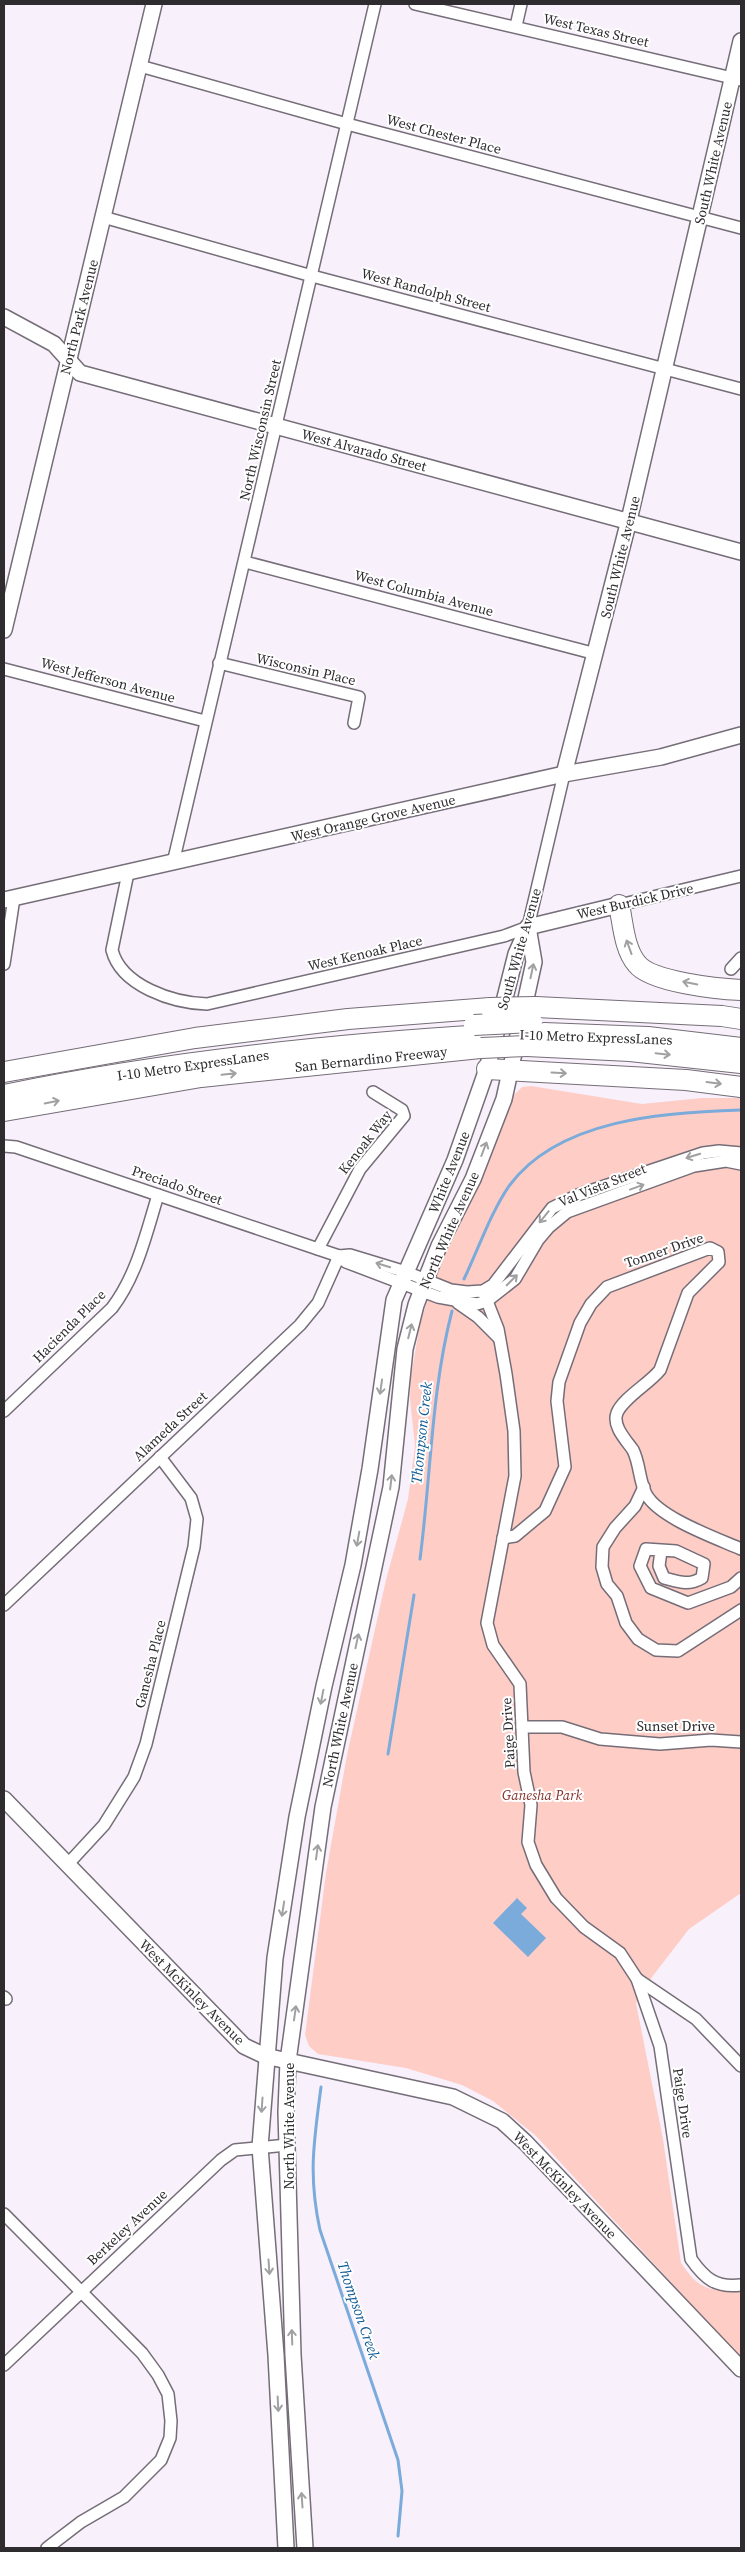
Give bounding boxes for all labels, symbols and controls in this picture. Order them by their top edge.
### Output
street label: West Texas Street [541,8,651,52]
street label: South White Avenue [689,100,737,226]
street label: West Chester Place [384,109,504,159]
street label: North Park Avenue [55,257,103,377]
street label: West Randolph Street [359,263,493,317]
street label: North Wisconsin Street [234,357,286,503]
street label: West Alvarado Street [299,424,429,476]
street label: South White Avenue [595,494,645,620]
street label: West Columbia Avenue [352,565,496,621]
street label: Wisconsin Place [254,648,358,690]
street label: West Jefferson Avenue [38,652,178,708]
street label: West Orange Grove Avenue [289,789,457,847]
street label: West Burdick Drive [575,878,695,924]
street label: South White Avenue [492,886,546,1012]
street label: West Kenoak Place [306,930,424,976]
one-way arrow [624,940,633,955]
one-way arrow [528,964,537,980]
one-way arrow [683,977,699,987]
street label: I-10 Metro ExpressLanes [519,1024,673,1050]
street label: San Bernardino Freeway [294,1041,449,1077]
street label: I-10 Metro ExpressLanes [116,1044,270,1086]
one-way arrow [655,1049,671,1059]
one-way arrow [550,1068,567,1078]
one-way arrow [221,1069,237,1079]
one-way arrow [705,1078,721,1088]
one-way arrow [43,1097,59,1106]
street label: Kenoak Way [334,1105,397,1178]
street label: White Avenue [423,1128,475,1216]
one-way arrow [481,1141,490,1156]
one-way arrow [686,1152,702,1162]
street label: Val Vista Street [555,1158,649,1212]
street label: Preciado Street [129,1160,225,1210]
street label: North White Avenue [414,1168,484,1292]
one-way arrow [629,1182,644,1191]
one-way arrow [539,1210,550,1223]
street label: Tonner Drive [622,1227,706,1273]
one-way arrow [375,1259,391,1269]
one-way arrow [506,1274,519,1286]
street label: Hacienda Place [28,1285,110,1367]
one-way arrow [406,1323,415,1339]
one-way arrow [376,1379,386,1395]
water label: Thompson Creek [405,1380,437,1485]
street label: Alameda Street [129,1386,212,1466]
one-way arrow [387,1474,397,1490]
one-way arrow [352,1531,362,1547]
street label: Ganesha Place [129,1618,171,1710]
one-way arrow [353,1633,363,1649]
street label: North White Avenue [317,1661,363,1789]
one-way arrow [316,1689,326,1705]
street label: Paige Drive [496,1697,520,1769]
street label: Sunset Drive [637,1716,715,1736]
park label: Ganesha Park [502,1785,582,1805]
one-way arrow [312,1844,322,1860]
one-way arrow [277,1900,287,1916]
street label: West McKinley Avenue [135,1935,249,2049]
one-way arrow [290,2005,300,2021]
street label: North White Avenue [279,2063,299,2189]
street label: Paige Drive [668,2067,698,2139]
one-way arrow [258,2096,267,2112]
street label: West McKinley Avenue [508,2127,622,2243]
street label: Berkeley Avenue [82,2184,172,2270]
water label: Thompson Creek [332,2258,386,2363]
one-way arrow [264,2259,273,2275]
one-way arrow [287,2330,297,2346]
one-way arrow [274,2396,283,2412]
one-way arrow [297,2492,306,2508]

